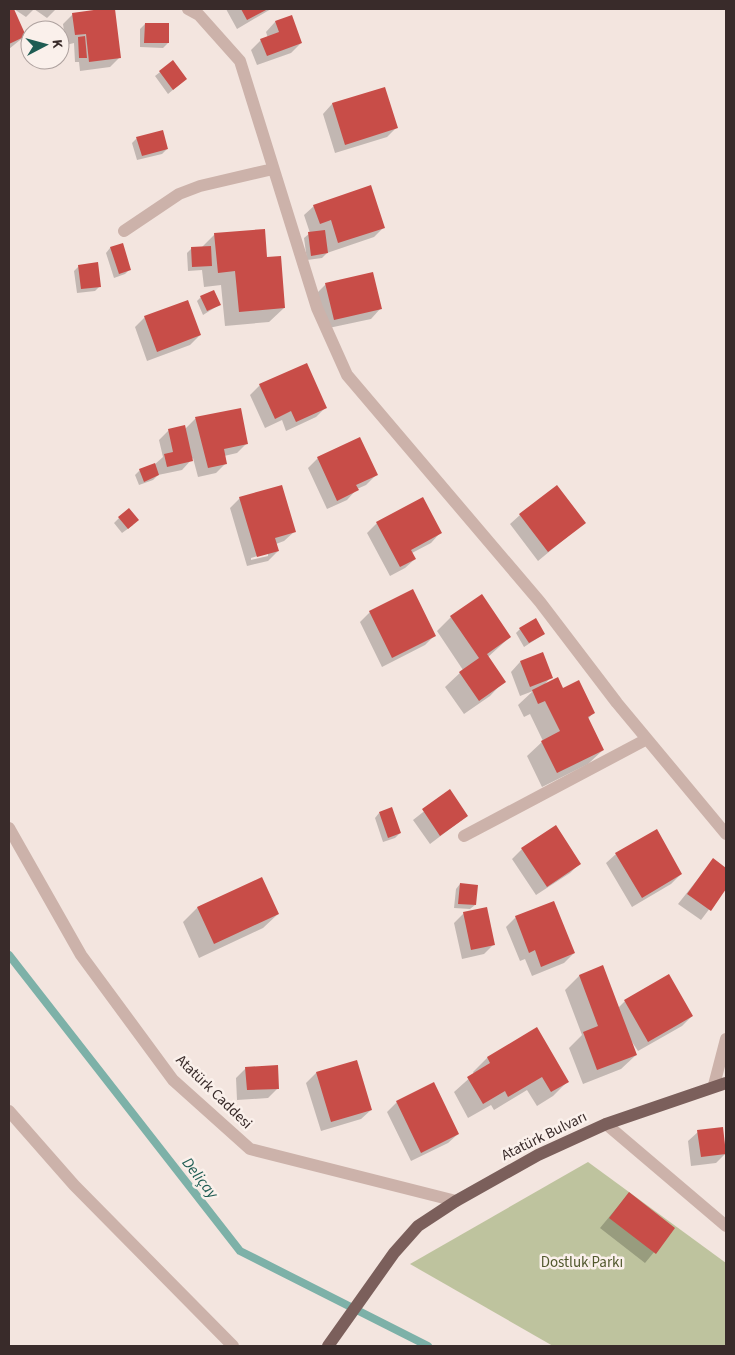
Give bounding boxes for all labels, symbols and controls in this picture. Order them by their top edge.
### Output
north arrow [20,20,70,70]
text: K [47,38,67,49]
street label: Atatürk Caddesi [171,1050,257,1134]
street label: Atatürk Bulvarı [498,1106,590,1166]
water label: Deliçay [177,1153,224,1204]
park label: Dostluk Parkı [541,1252,623,1273]

